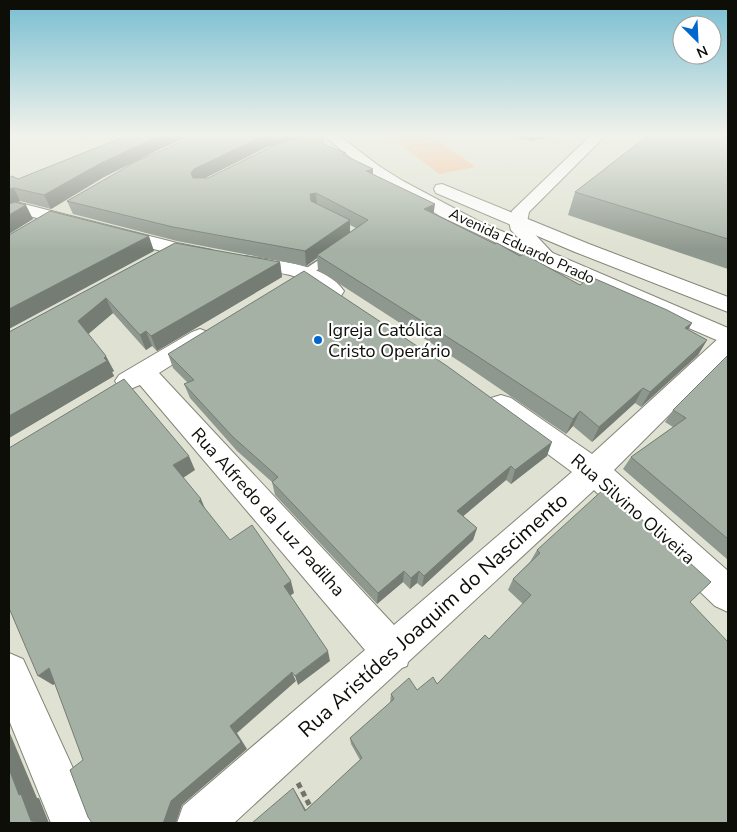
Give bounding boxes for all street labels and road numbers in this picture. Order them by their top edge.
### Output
street label: Avenida Eduardo Prado [446,203,598,289]
street label: Rua Alfredo da Luz Padilha [186,423,350,601]
street label: Rua Silvino Oliveira [566,448,700,570]
street label: Rua Aristídes Joaquim do Nascimento [292,486,574,744]

